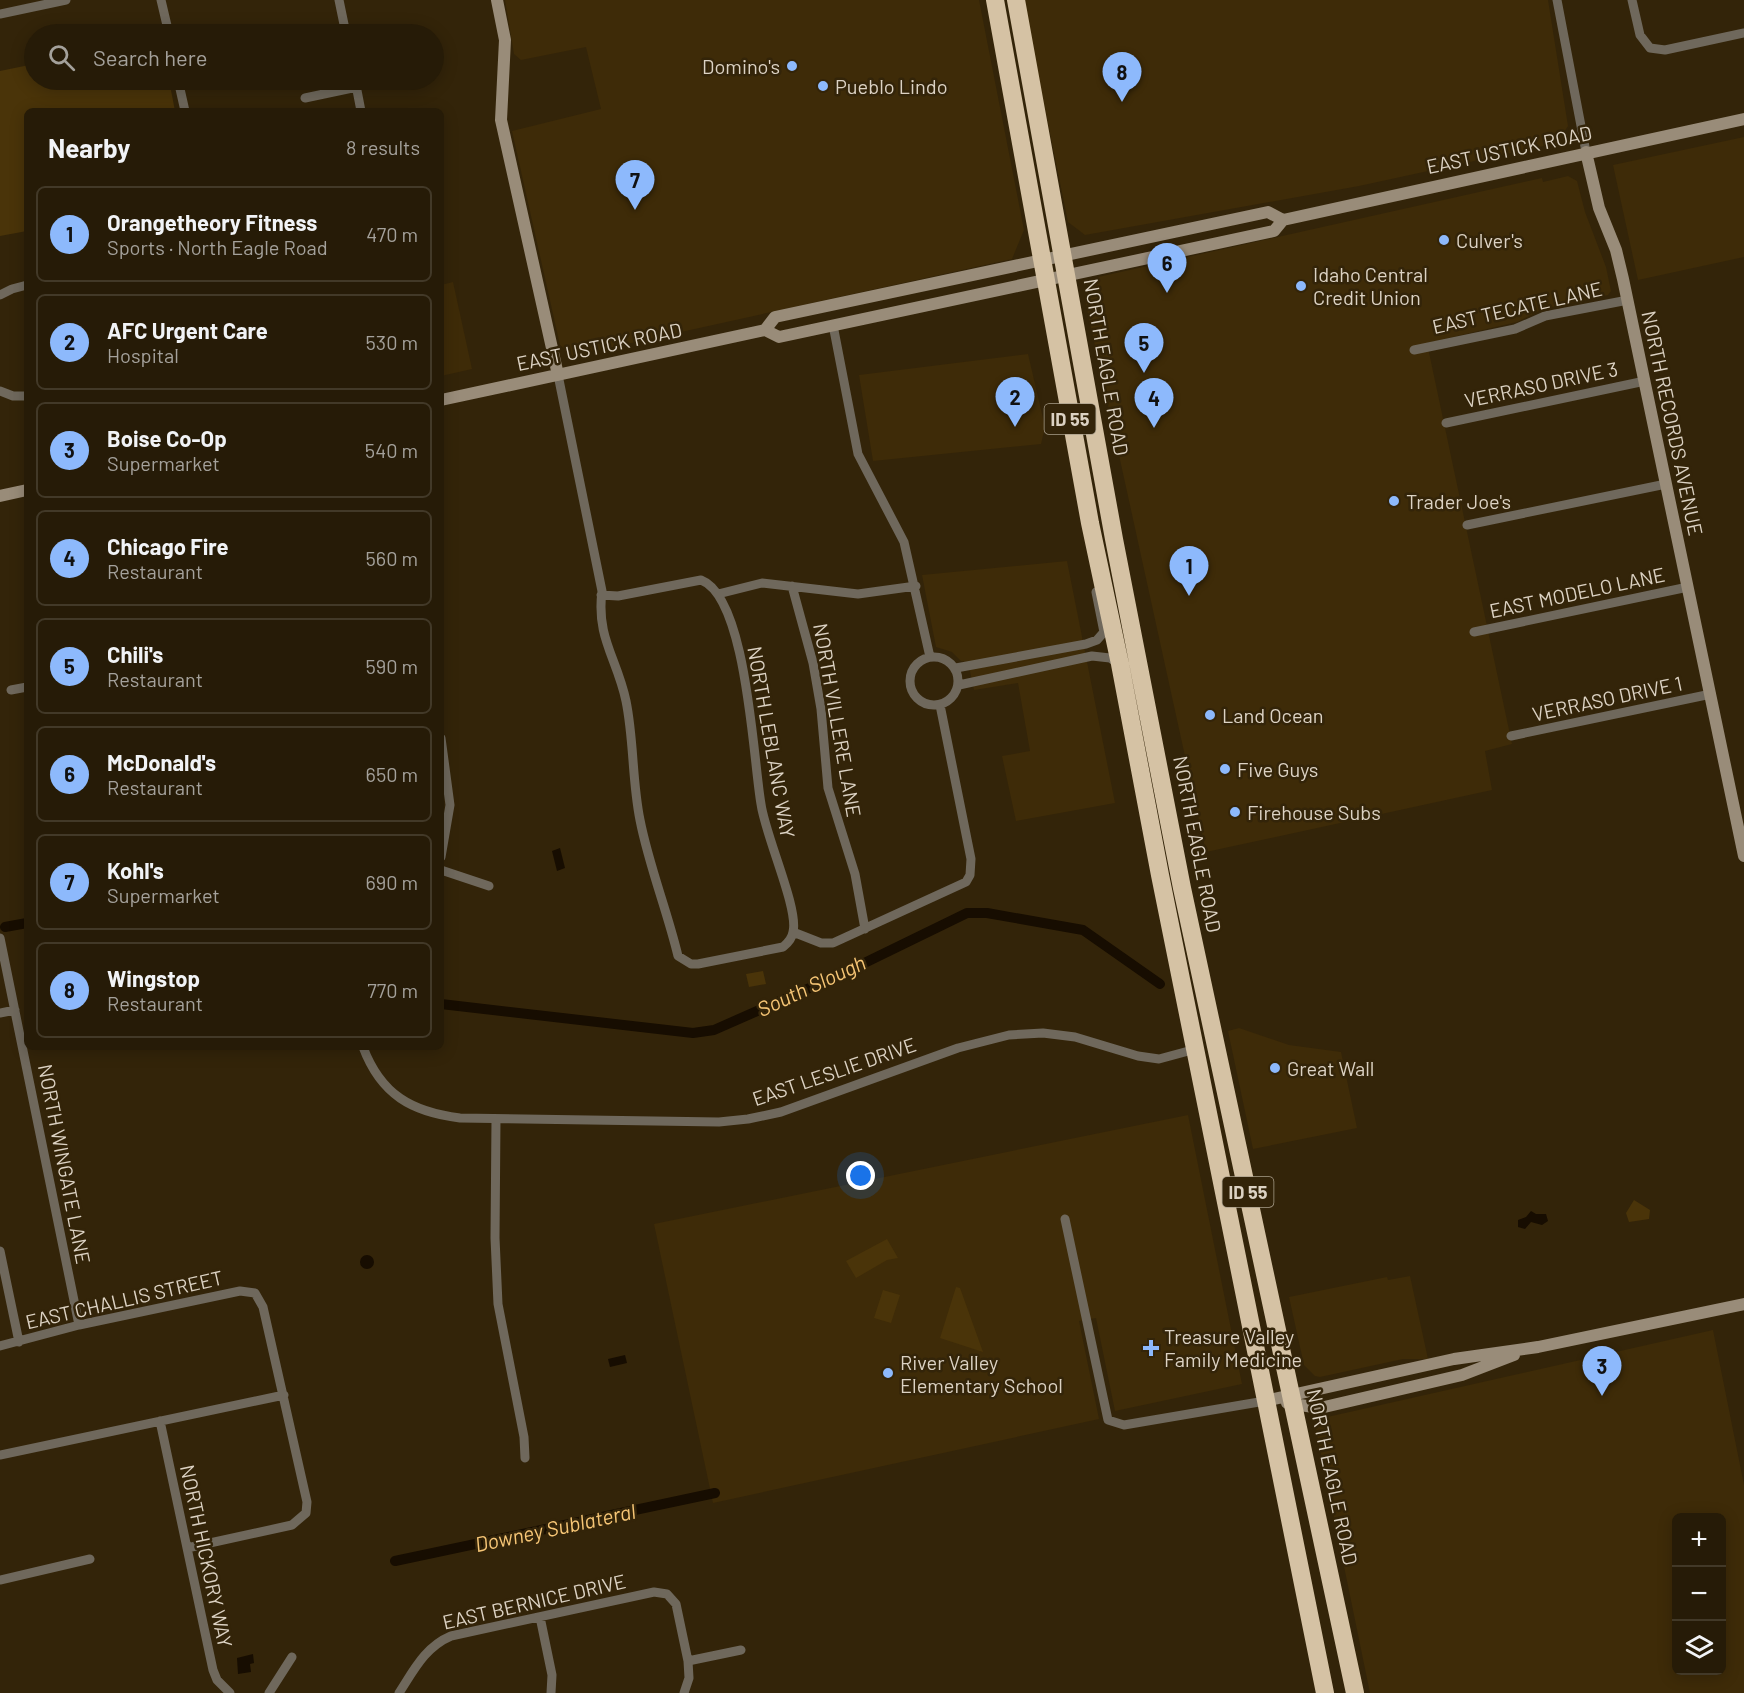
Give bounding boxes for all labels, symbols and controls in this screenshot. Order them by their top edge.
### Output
search box [24,24,444,90]
icon: search [45,41,78,74]
text: Search here [93,44,207,70]
pin: 8 [1102,52,1142,102]
place label: Domino's [702,54,780,78]
marker: Domino's [785,59,799,73]
place label: Pueblo Lindo [835,74,948,98]
marker: Pueblo Lindo [816,79,830,93]
street label: EAST USTICK ROAD [1424,120,1594,178]
text: Nearby [48,132,130,163]
text: 8 results [346,135,420,159]
pin: 7 [616,160,654,210]
text: Orangetheory Fitness [107,209,317,235]
text: 1 [66,222,73,246]
text: 470 m [366,222,418,246]
place label: Culver's [1456,228,1523,252]
marker: Culver's [1437,233,1451,247]
text: Sports · North Eagle Road [107,235,328,259]
pin: 6 [1148,244,1186,293]
place label: Idaho Central Credit Union [1313,262,1428,309]
street label: EAST TECATE LANE [1430,276,1604,338]
street label: NORTH EAGLE ROAD [1080,277,1134,457]
marker: Idaho Central Credit Union [1294,279,1308,293]
street label: NORTH RECORDS AVENUE [1637,308,1709,538]
text: AFC Urgent Care [107,317,268,343]
street label: EAST USTICK ROAD [514,317,684,375]
pin: 5 [1124,324,1164,373]
text: 2 [64,330,75,354]
text: 530 m [366,330,418,354]
text: Hospital [107,343,179,367]
street label: VERRASO DRIVE 3 [1462,356,1620,412]
pin: 2 [996,378,1034,427]
pin: 4 [1134,378,1174,428]
road number: ID 55 [1044,404,1096,434]
text: Boise Co-Op [107,425,227,451]
text: 3 [64,438,75,462]
text: 540 m [365,438,418,462]
text: Supermarket [107,451,220,475]
place label: Trader Joe's [1406,489,1511,513]
marker: Trader Joe's [1387,494,1401,508]
text: Chicago Fire [107,533,228,559]
text: 4 [63,546,76,570]
text: 560 m [366,546,418,570]
pin: 1 [1170,546,1208,596]
text: Restaurant [107,559,203,583]
street label: EAST MODELO LANE [1487,562,1667,622]
street label: NORTH VILLERE LANE [809,621,867,819]
text: Chili's [107,641,163,667]
street label: NORTH LEBLANC WAY [743,644,801,840]
text: 5 [64,654,75,678]
text: 590 m [365,654,418,678]
text: Restaurant [107,667,203,691]
street label: VERRASO DRIVE 1 [1530,670,1684,726]
place label: Land Ocean [1222,703,1323,727]
marker: Land Ocean [1203,708,1217,722]
text: McDonald's [107,749,216,775]
street label: NORTH EAGLE ROAD [1169,754,1227,934]
place label: Five Guys [1237,757,1318,781]
text: 6 [64,762,75,786]
text: 650 m [366,762,418,786]
marker: Five Guys [1218,762,1232,776]
text: Restaurant [107,775,203,799]
place label: Firehouse Subs [1247,800,1381,824]
marker: Firehouse Subs [1228,805,1242,819]
text: Kohl's [107,857,164,883]
text: 7 [65,870,74,894]
text: 690 m [365,870,418,894]
text: Supermarket [107,883,220,907]
water label: South Slough [753,949,869,1021]
text: Wingstop [107,965,200,991]
text: 8 [64,978,75,1002]
text: 770 m [367,978,418,1002]
text: Restaurant [107,991,203,1015]
street label: EAST LESLIE DRIVE [749,1032,919,1110]
place label: Great Wall [1287,1056,1374,1080]
marker: Great Wall [1268,1061,1282,1075]
street label: NORTH WINGATE LANE [34,1062,96,1266]
your location [846,1161,875,1190]
road number: ID 55 [1222,1177,1274,1207]
street label: EAST CHALLIS STREET [23,1265,225,1333]
place label: Treasure Valley Family Medicine [1164,1324,1302,1371]
marker: Treasure Valley Family Medicine [1142,1339,1160,1357]
pin: 3 [1582,1346,1622,1396]
place label: River Valley Elementary School [900,1350,1063,1397]
marker: River Valley Elementary School [881,1366,895,1380]
street label: NORTH EAGLE ROAD [1303,1387,1363,1567]
street label: NORTH HICKORY WAY [176,1462,238,1650]
water label: Downey Sublateral [472,1498,638,1556]
map controls [1672,1513,1726,1675]
button: + [1672,1513,1726,1567]
button: − [1672,1567,1726,1621]
street label: EAST BERNICE DRIVE [440,1568,628,1634]
button: layers [1672,1621,1726,1675]

